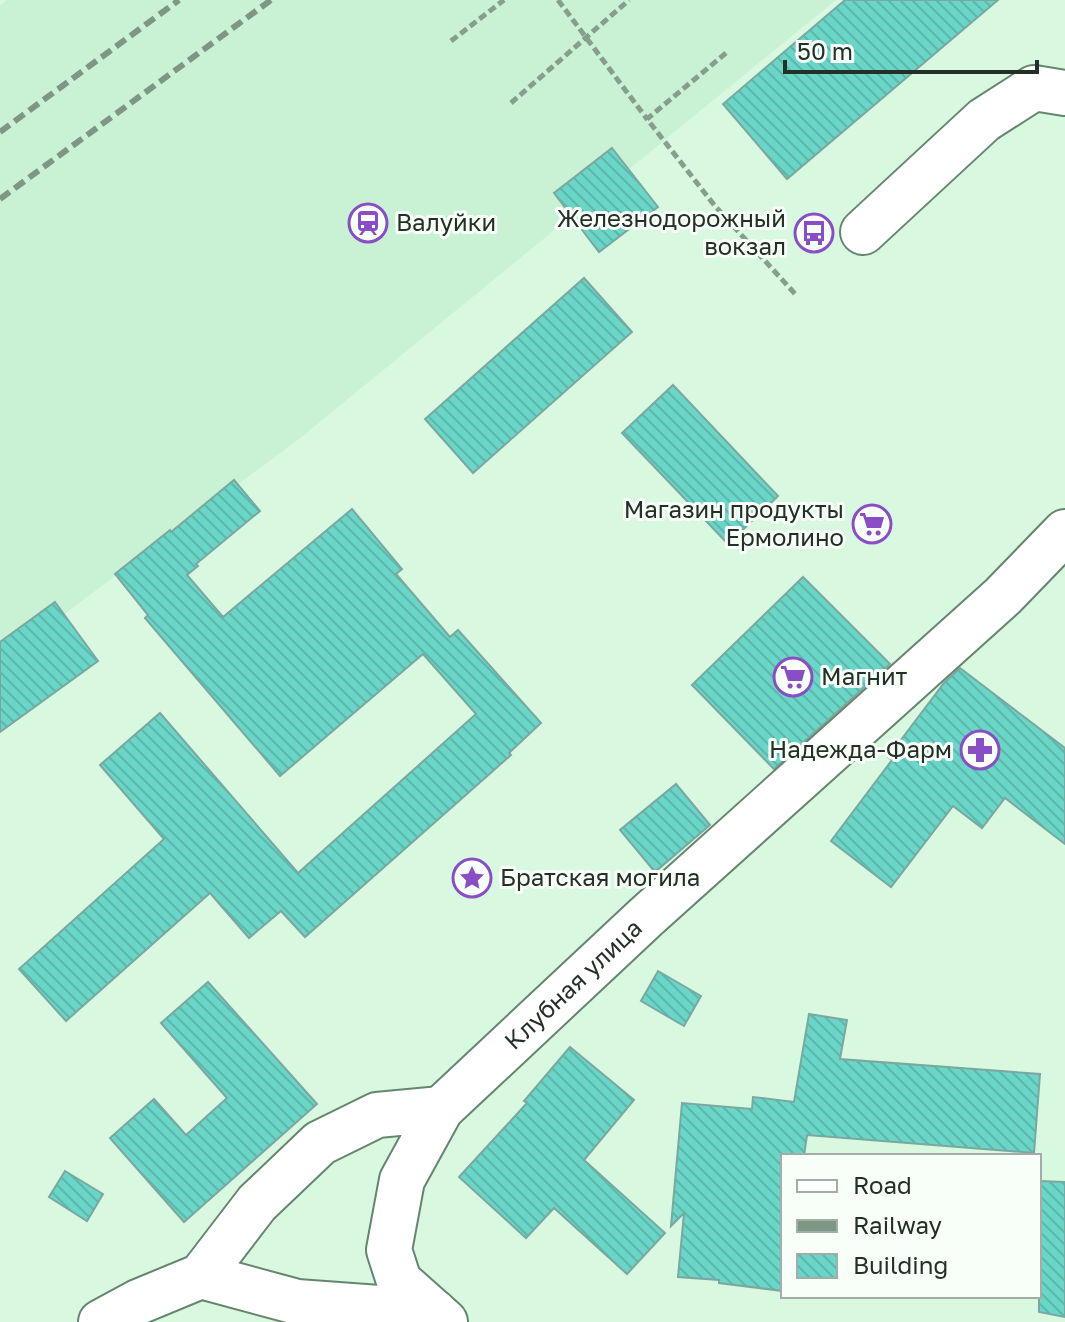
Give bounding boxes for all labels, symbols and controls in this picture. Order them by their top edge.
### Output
scale bar [785,24,1037,74]
text: 50 m [797,36,853,65]
station icon: Валуйки [347,202,389,244]
place label: Железнодорожный вокзал [557,203,786,260]
place label: Валуйки [396,207,496,236]
bus stop icon: Железнодорожный вокзал [793,212,835,254]
place label: Магазин продукты Ермолино [624,494,844,551]
supermarket icon: Магазин продукты Ермолино [851,503,893,545]
supermarket icon: Магнит [772,656,814,698]
place label: Магнит [821,661,908,690]
pharmacy icon: Надежда-Фарм [959,729,1001,771]
place label: Надежда-Фарм [769,734,952,763]
place icon: Братская могила [451,857,493,899]
place label: Братская могила [500,862,700,891]
street label: Клубная улица [498,913,647,1055]
legend [781,1154,1041,1298]
text: Road [853,1170,912,1199]
text: Railway [853,1210,942,1239]
text: Building [853,1250,948,1279]

